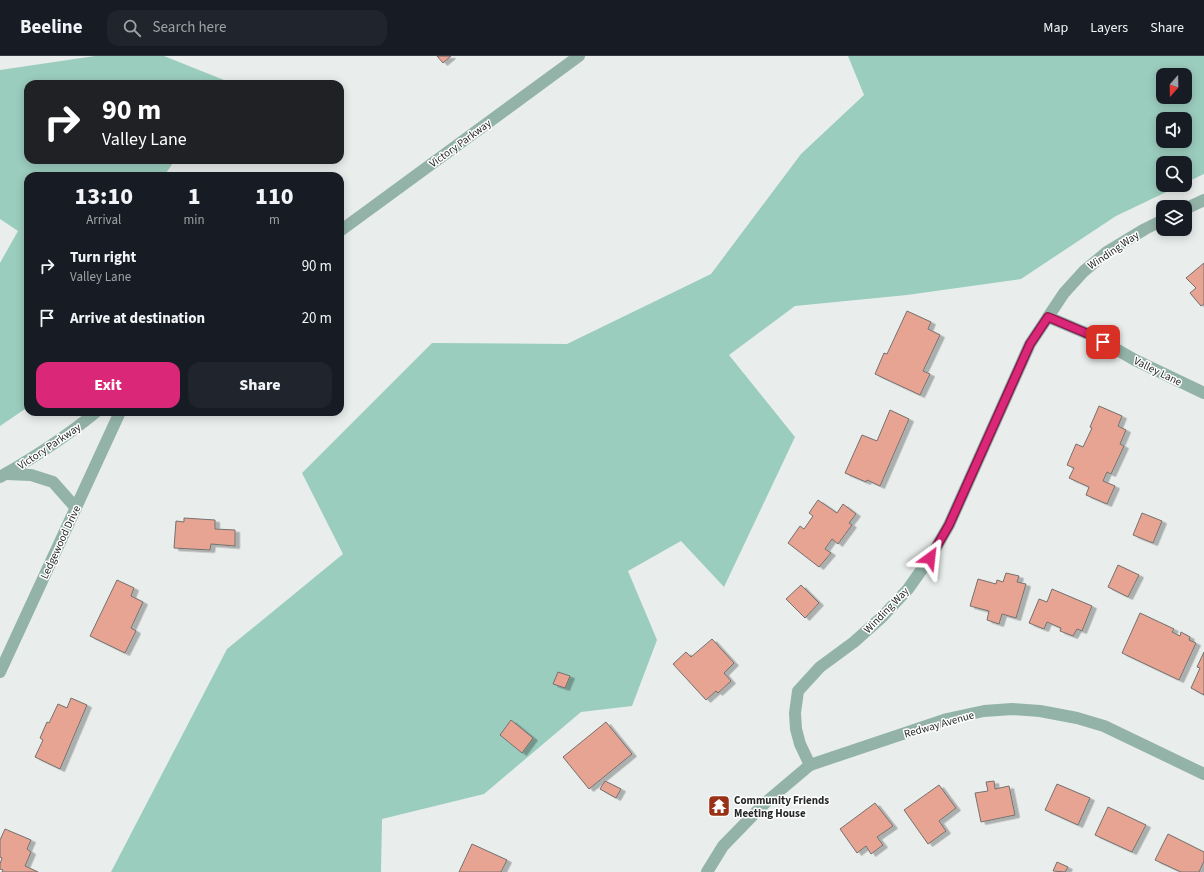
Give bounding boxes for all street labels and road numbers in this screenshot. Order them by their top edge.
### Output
street label: Victory Parkway [426,116,494,171]
street label: Winding Way [1085,228,1142,273]
street label: Valley Lane [1131,353,1185,390]
street label: Victory Parkway [15,420,84,473]
street label: Ledgewood Drive [37,502,84,581]
street label: Winding Way [860,584,912,637]
street label: Redway Avenue [902,707,976,742]

